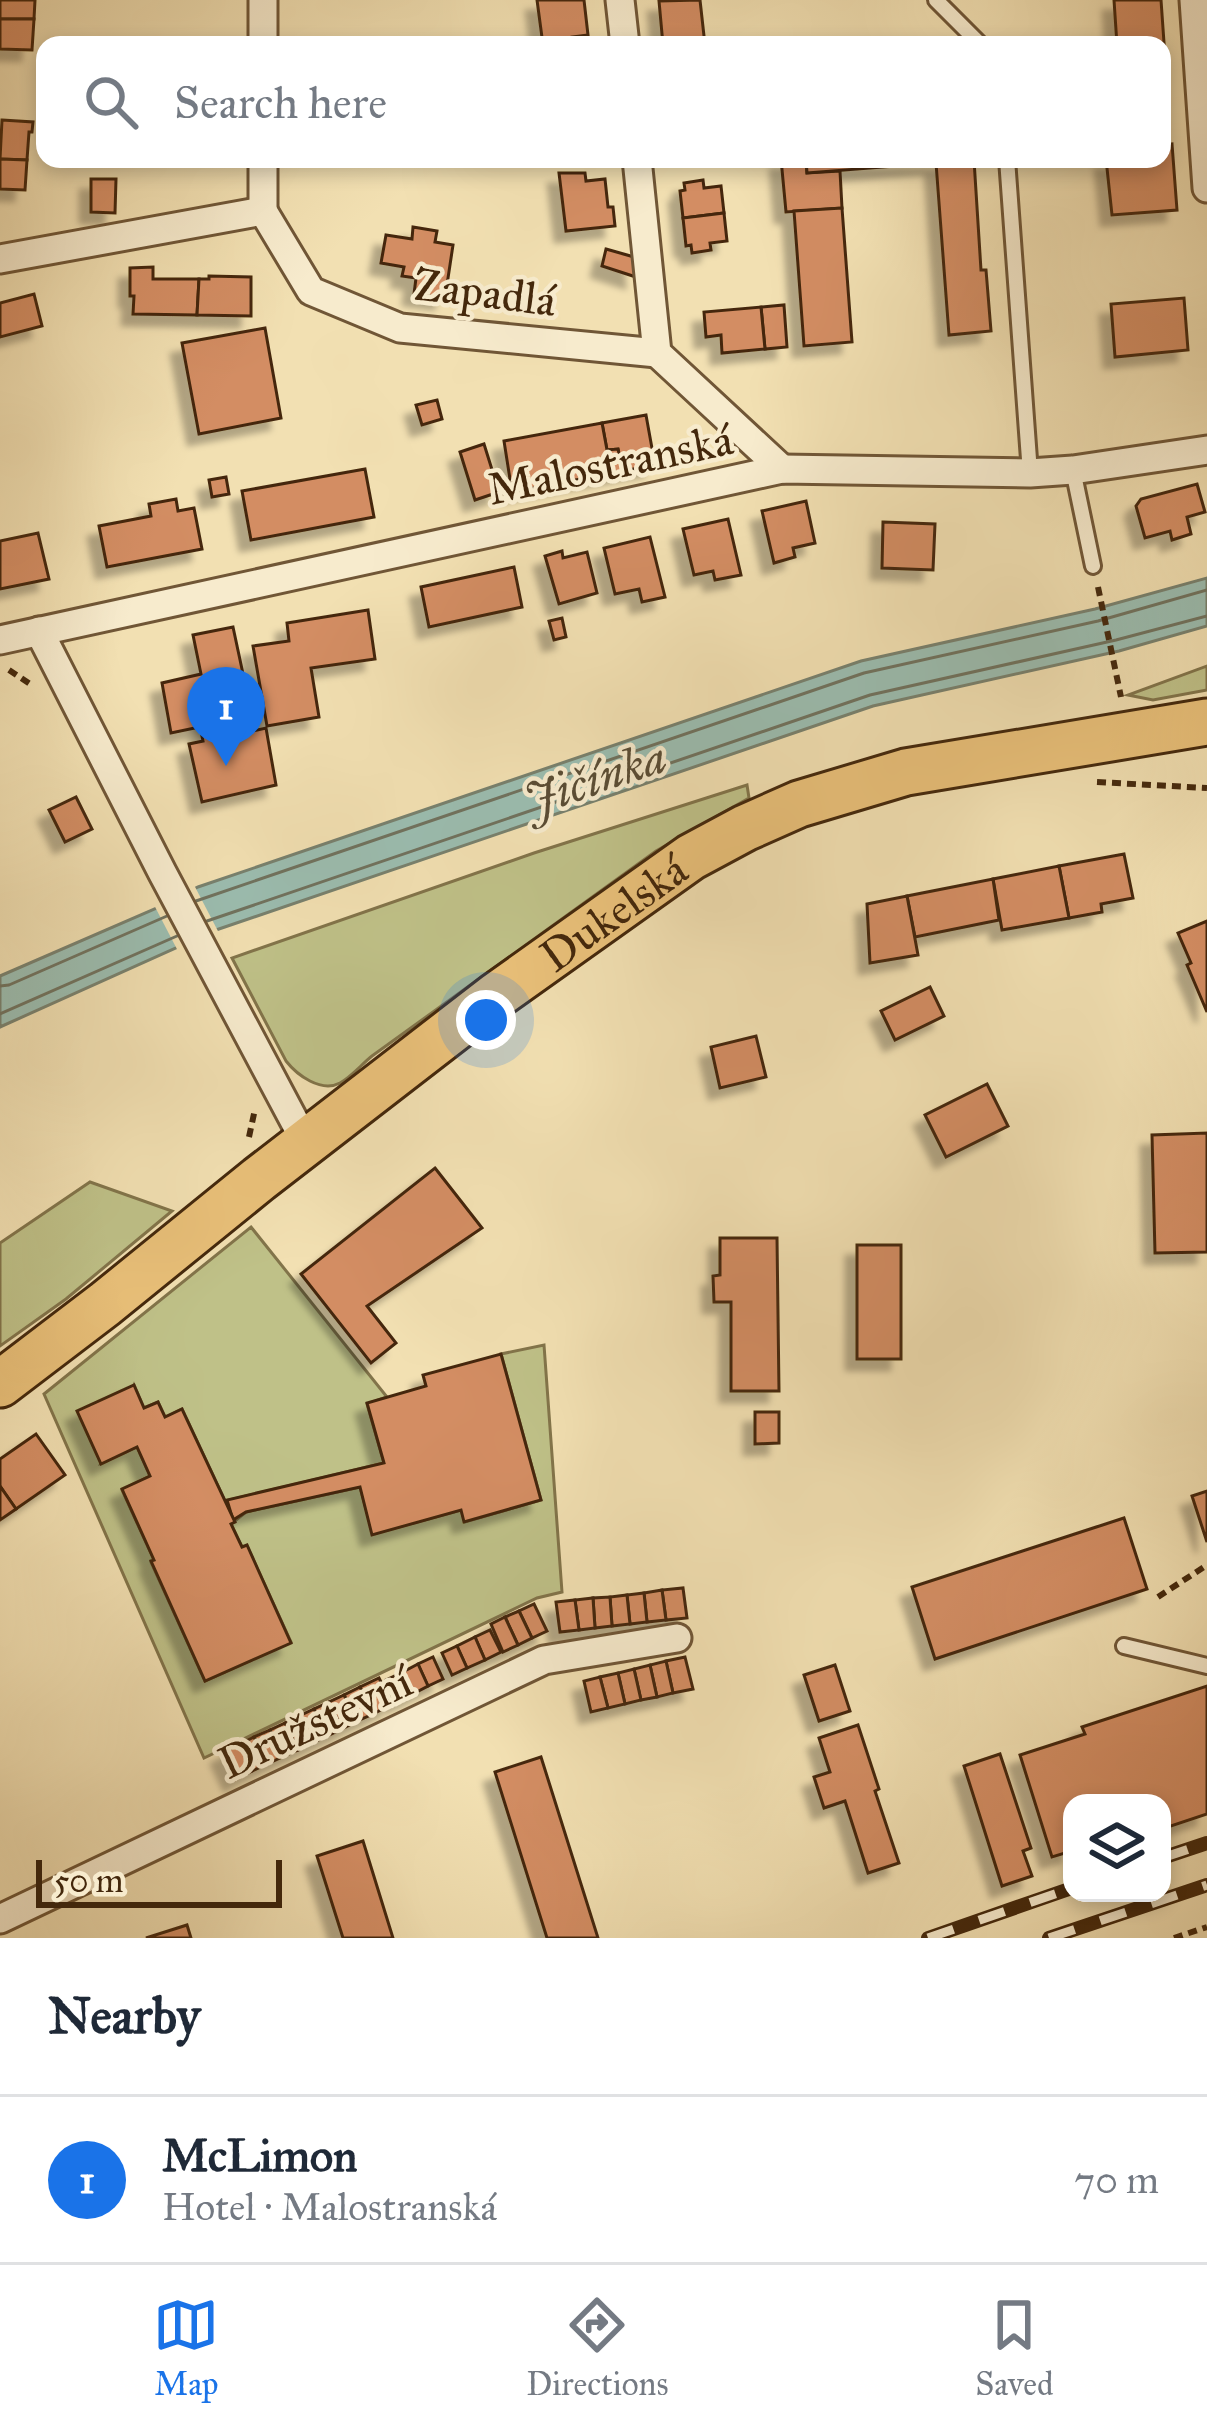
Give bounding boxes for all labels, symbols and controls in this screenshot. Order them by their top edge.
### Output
search box [36,36,1171,168]
icon: search [78,69,144,135]
text: Search here [174,75,387,130]
street label: Zapadlá [411,256,559,328]
street label: Malostranská [482,411,738,517]
pin: 1 [187,667,265,766]
water label: Jičínka [513,726,674,832]
street label: Dukelská [529,841,697,983]
your location [456,990,516,1050]
street label: Družstevní [210,1653,422,1791]
map controls [1063,1794,1171,1902]
button: layers [1063,1794,1171,1902]
scale bar [36,1854,282,1907]
text: 50 m [54,1861,123,1901]
text: Nearby [48,1985,200,2047]
text: McLimon [162,2128,357,2183]
text: 1 [79,2156,95,2204]
text: 70 m [1074,2156,1159,2204]
text: Hotel · Malostranská [162,2183,497,2231]
tab: Map [153,2292,219,2404]
tab: Directions [526,2292,668,2404]
tab: Saved [975,2292,1054,2404]

